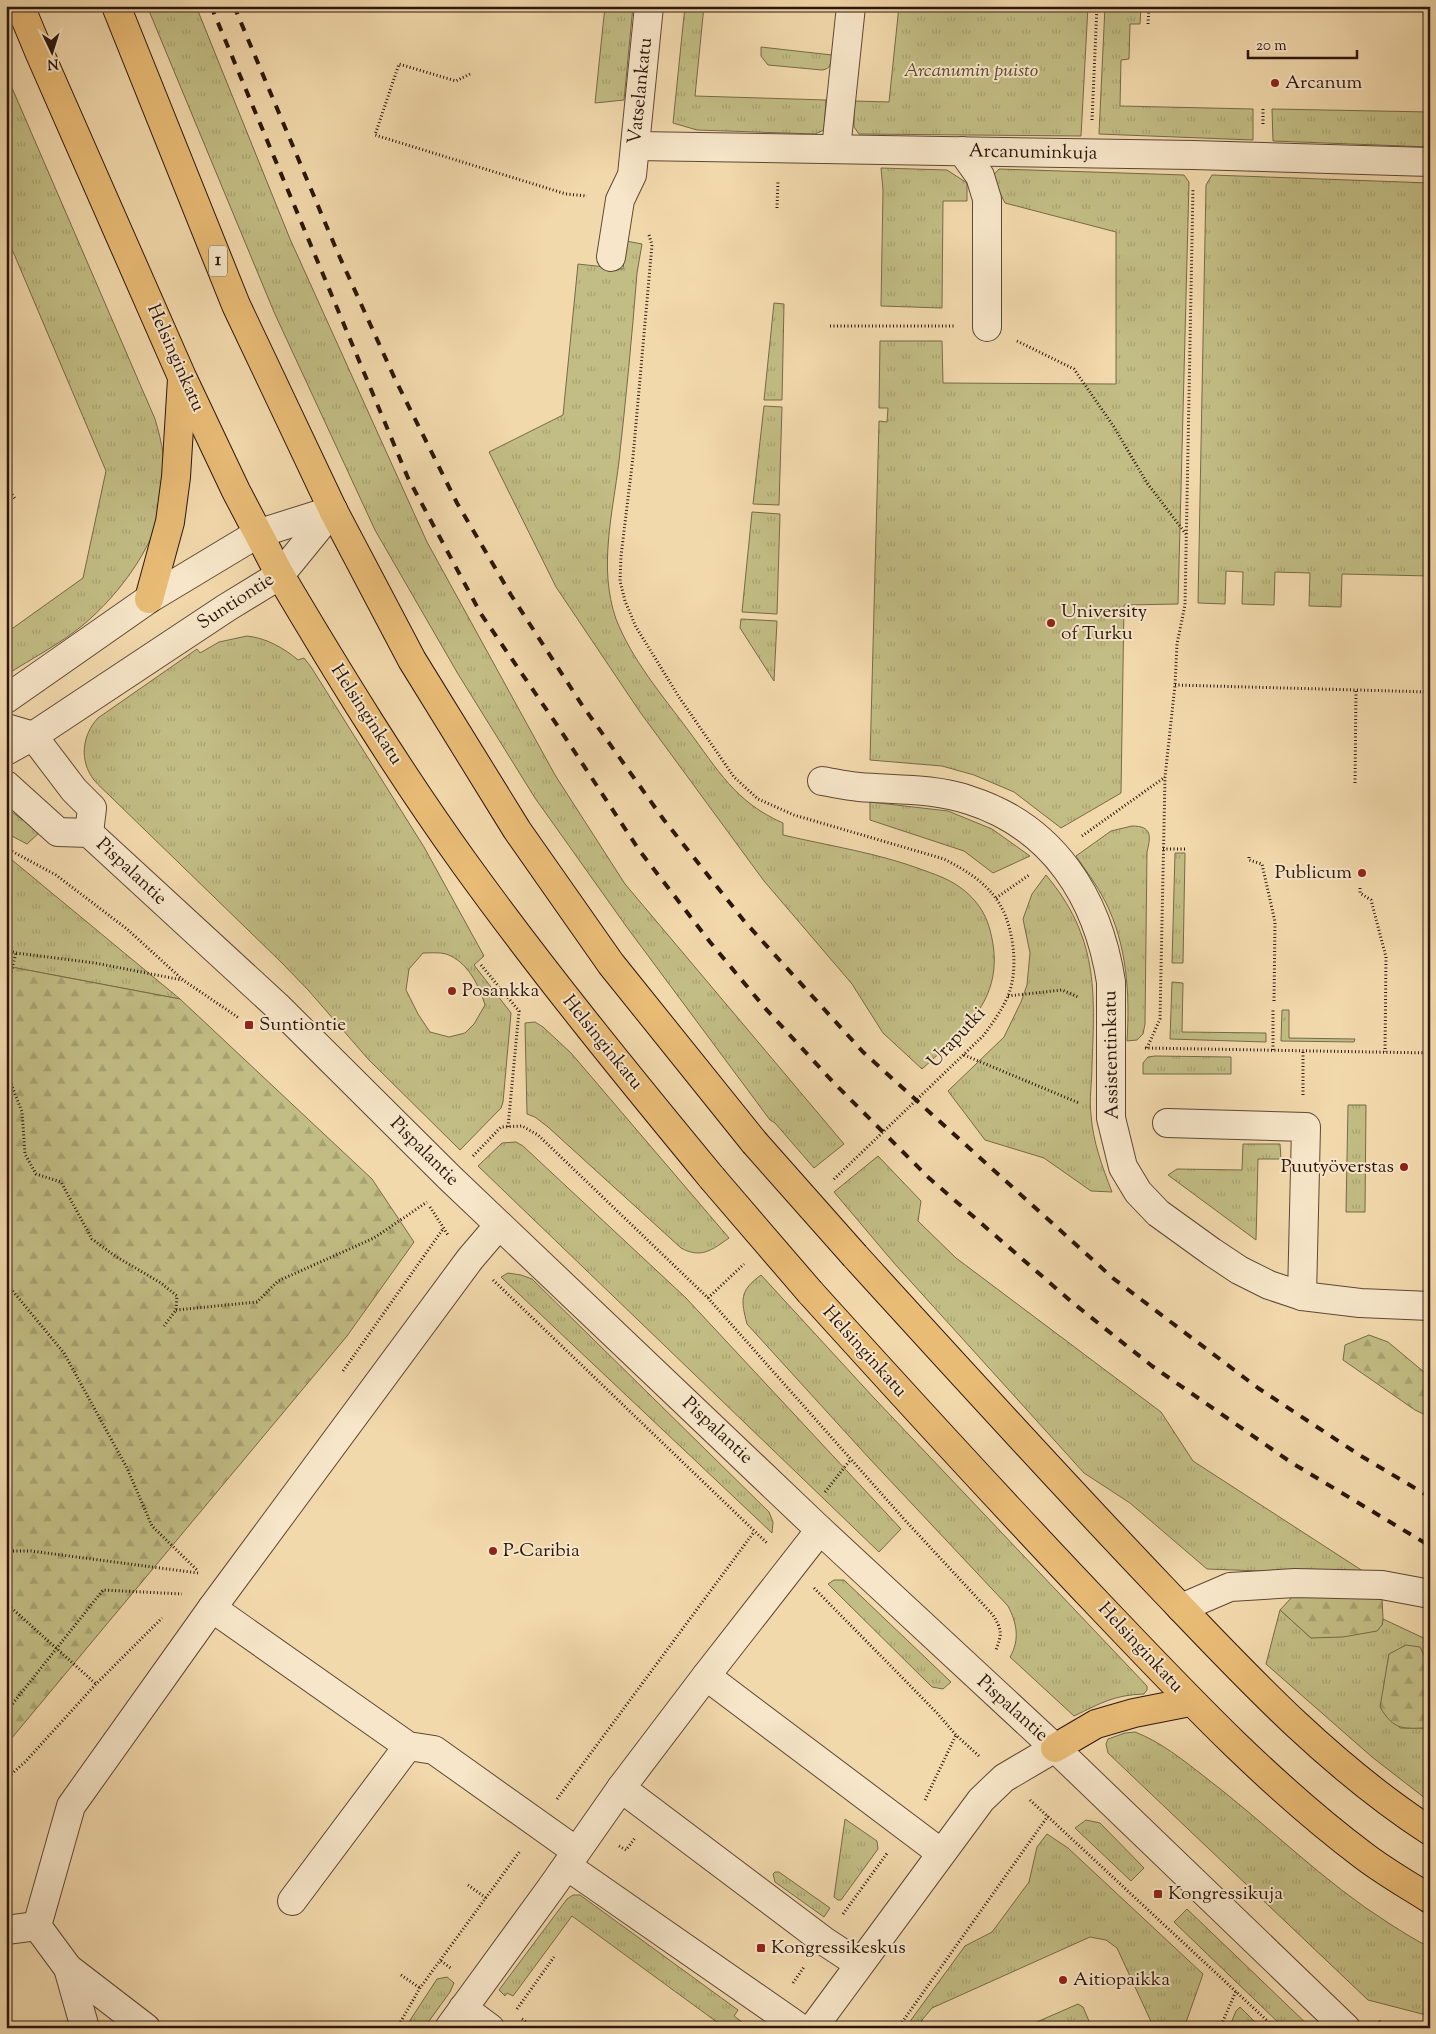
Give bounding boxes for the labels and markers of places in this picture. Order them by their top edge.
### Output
place label: Arcanum [1285,70,1363,97]
marker: Arcanum [1269,77,1281,89]
place label: University of Turku [1061,599,1148,648]
marker: University of Turku [1045,617,1057,629]
place label: Publicum [1275,860,1352,887]
marker: Publicum [1356,867,1368,879]
place label: Posankka [462,978,539,1005]
marker: Posankka [446,985,458,997]
place label: Suntiontie [259,1012,346,1039]
marker: Suntiontie [243,1019,255,1031]
place label: Puutyöverstas [1281,1154,1394,1181]
marker: Puutyöverstas [1398,1161,1410,1173]
place label: P-Caribia [503,1538,580,1565]
marker: P-Caribia [487,1545,499,1557]
place label: Kongressikuja [1168,1881,1283,1908]
marker: Kongressikuja [1152,1888,1164,1900]
place label: Kongressikeskus [771,1935,906,1962]
marker: Kongressikeskus [755,1942,767,1954]
place label: Aitiopaikka [1073,1967,1170,1994]
marker: Aitiopaikka [1057,1974,1069,1986]

